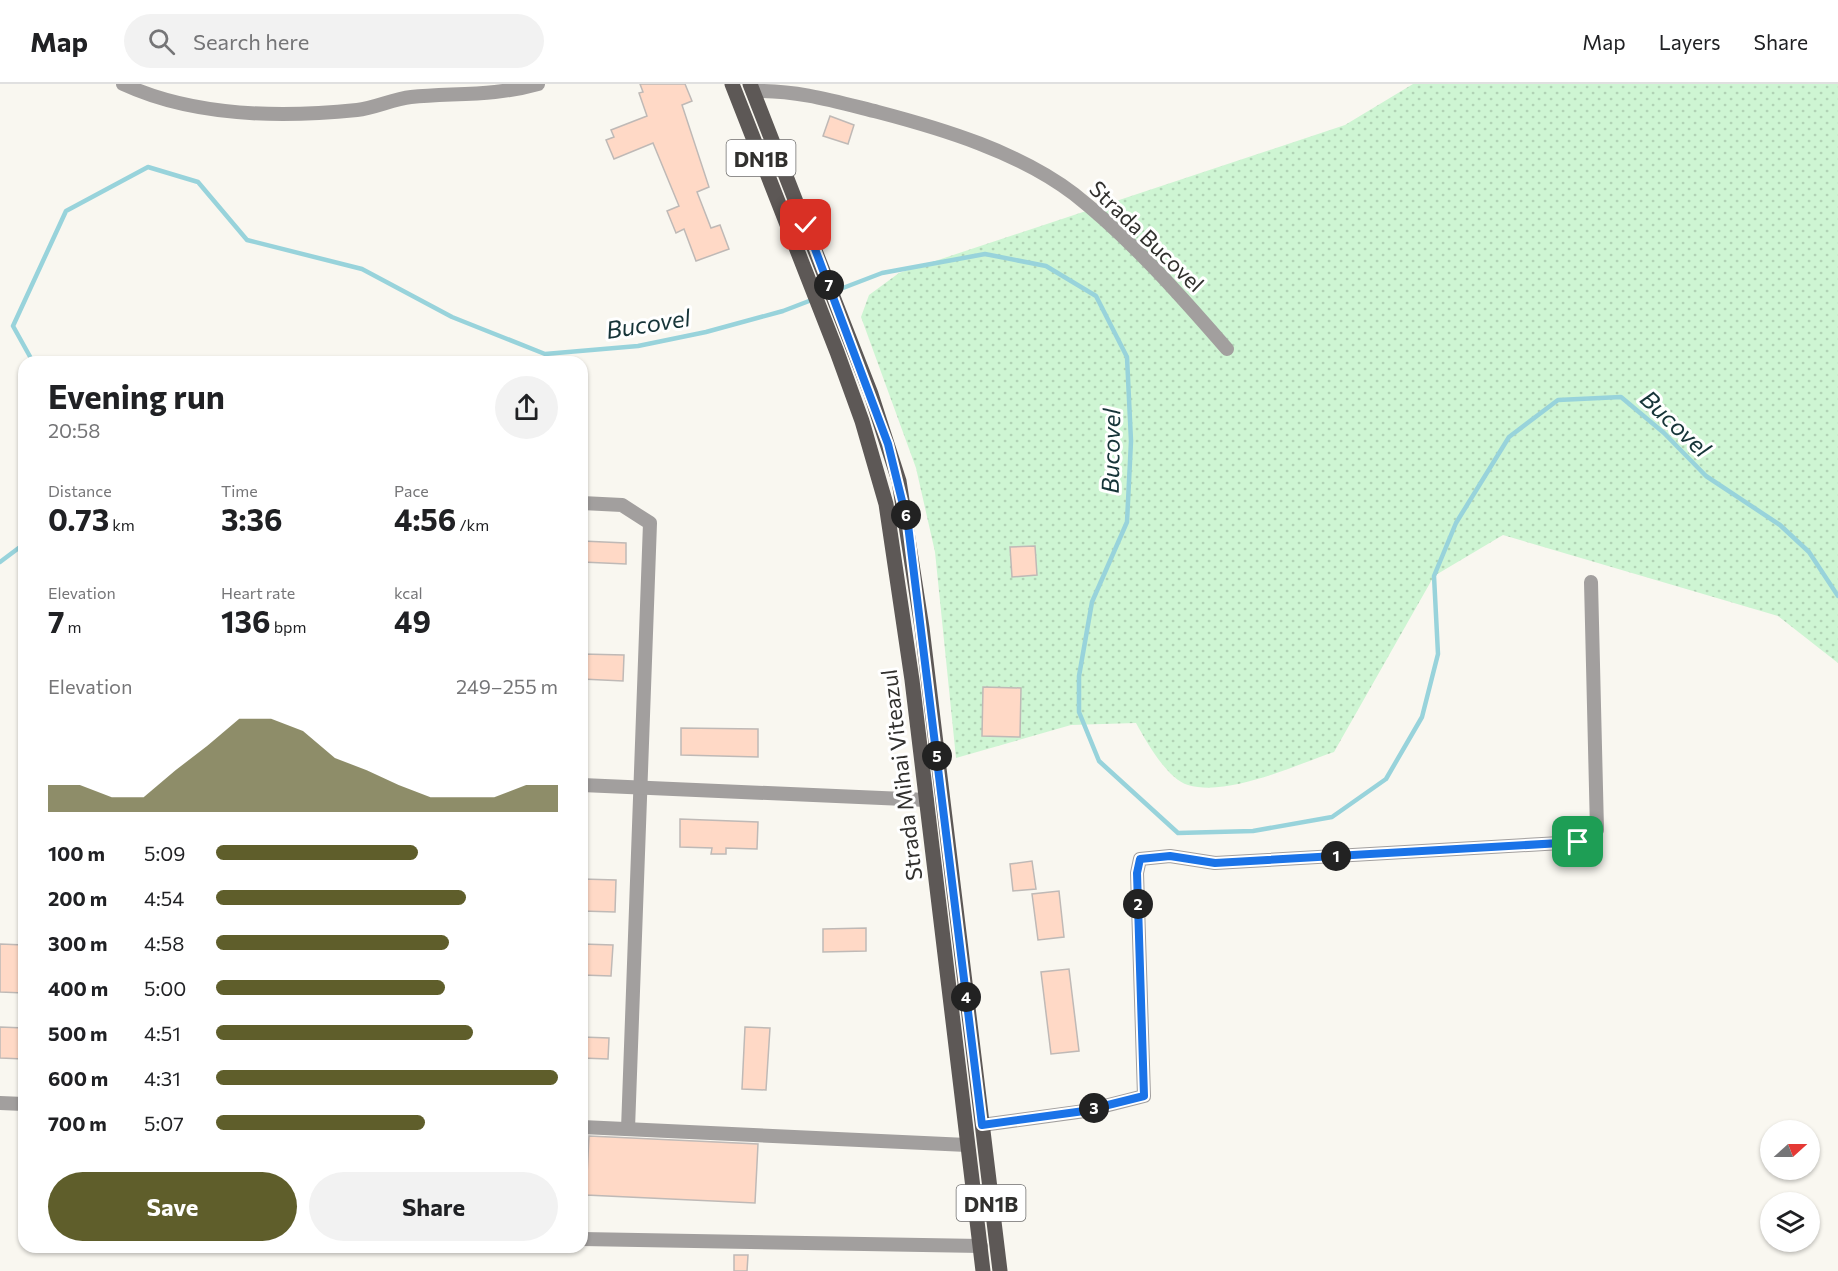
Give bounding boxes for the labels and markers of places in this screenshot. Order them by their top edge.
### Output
pin [780,199,831,250]
pin: 7 [814,270,844,300]
pin: 6 [891,500,921,530]
pin: 5 [922,741,952,771]
pin [1552,816,1603,867]
pin: 1 [1321,841,1351,871]
pin: 2 [1123,889,1153,919]
pin: 4 [951,982,981,1012]
pin: 3 [1079,1093,1109,1123]

